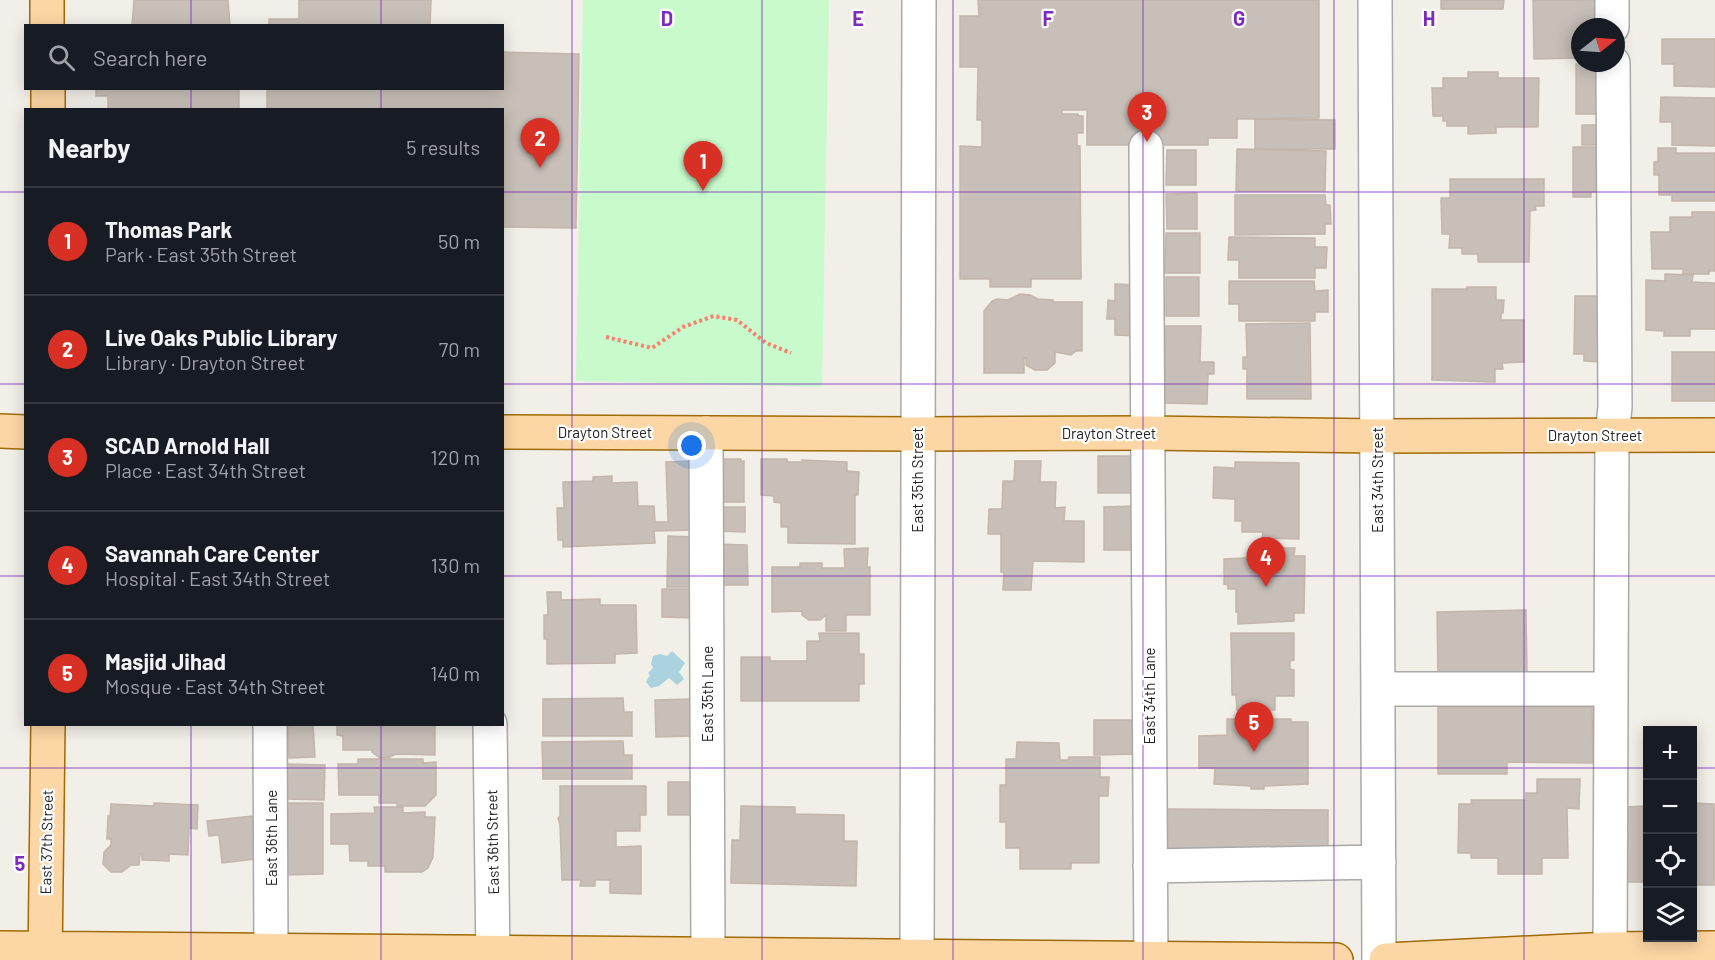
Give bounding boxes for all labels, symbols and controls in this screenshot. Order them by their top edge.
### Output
text: D [661,6,673,30]
text: E [852,6,864,30]
text: F [1042,6,1054,30]
text: G [1233,6,1245,30]
text: H [1423,6,1435,30]
north arrow [1571,18,1625,72]
search box [24,24,504,90]
icon: search [45,41,78,74]
text: Search here [93,44,207,70]
pin: 3 [1128,92,1166,142]
pin: 2 [520,118,560,168]
text: Nearby [48,132,130,163]
text: 5 results [406,135,480,159]
pin: 1 [684,142,722,191]
text: Thomas Park [105,216,232,242]
text: 1 [64,229,71,253]
text: 50 m [438,229,480,253]
text: Park · East 35th Street [105,242,297,266]
text: Live Oaks Public Library [105,324,338,350]
text: 2 [62,337,73,361]
text: 70 m [439,337,480,361]
text: Library · Drayton Street [105,350,305,374]
street label: Drayton Street [558,423,652,441]
street label: Drayton Street [1062,424,1156,442]
street label: Drayton Street [1548,426,1642,444]
street label: East 35th Street [908,427,926,533]
street label: East 34th Street [1368,427,1386,533]
your location [677,431,706,460]
text: SCAD Arnold Hall [105,432,270,458]
text: 3 [62,445,73,469]
text: 120 m [430,445,480,469]
text: Place · East 34th Street [105,458,306,482]
pin: 4 [1246,538,1286,587]
text: Savannah Care Center [105,540,319,566]
text: 4 [61,553,74,577]
text: 130 m [431,553,480,577]
text: Hospital · East 34th Street [105,566,330,590]
street label: East 35th Lane [698,646,716,742]
street label: East 34th Lane [1140,647,1158,745]
text: Masjid Jihad [105,648,226,674]
text: 5 [62,661,73,685]
text: 140 m [430,661,480,685]
text: Mosque · East 34th Street [105,674,326,698]
pin: 5 [1234,702,1274,752]
map controls [1643,726,1697,942]
button: + [1643,726,1697,780]
button: − [1643,780,1697,834]
street label: East 37th Street [36,789,56,895]
street label: East 36th Street [482,789,502,895]
street label: East 36th Lane [262,790,280,886]
button: locate [1643,834,1697,888]
text: 5 [15,851,26,875]
button: layers [1643,888,1697,942]

